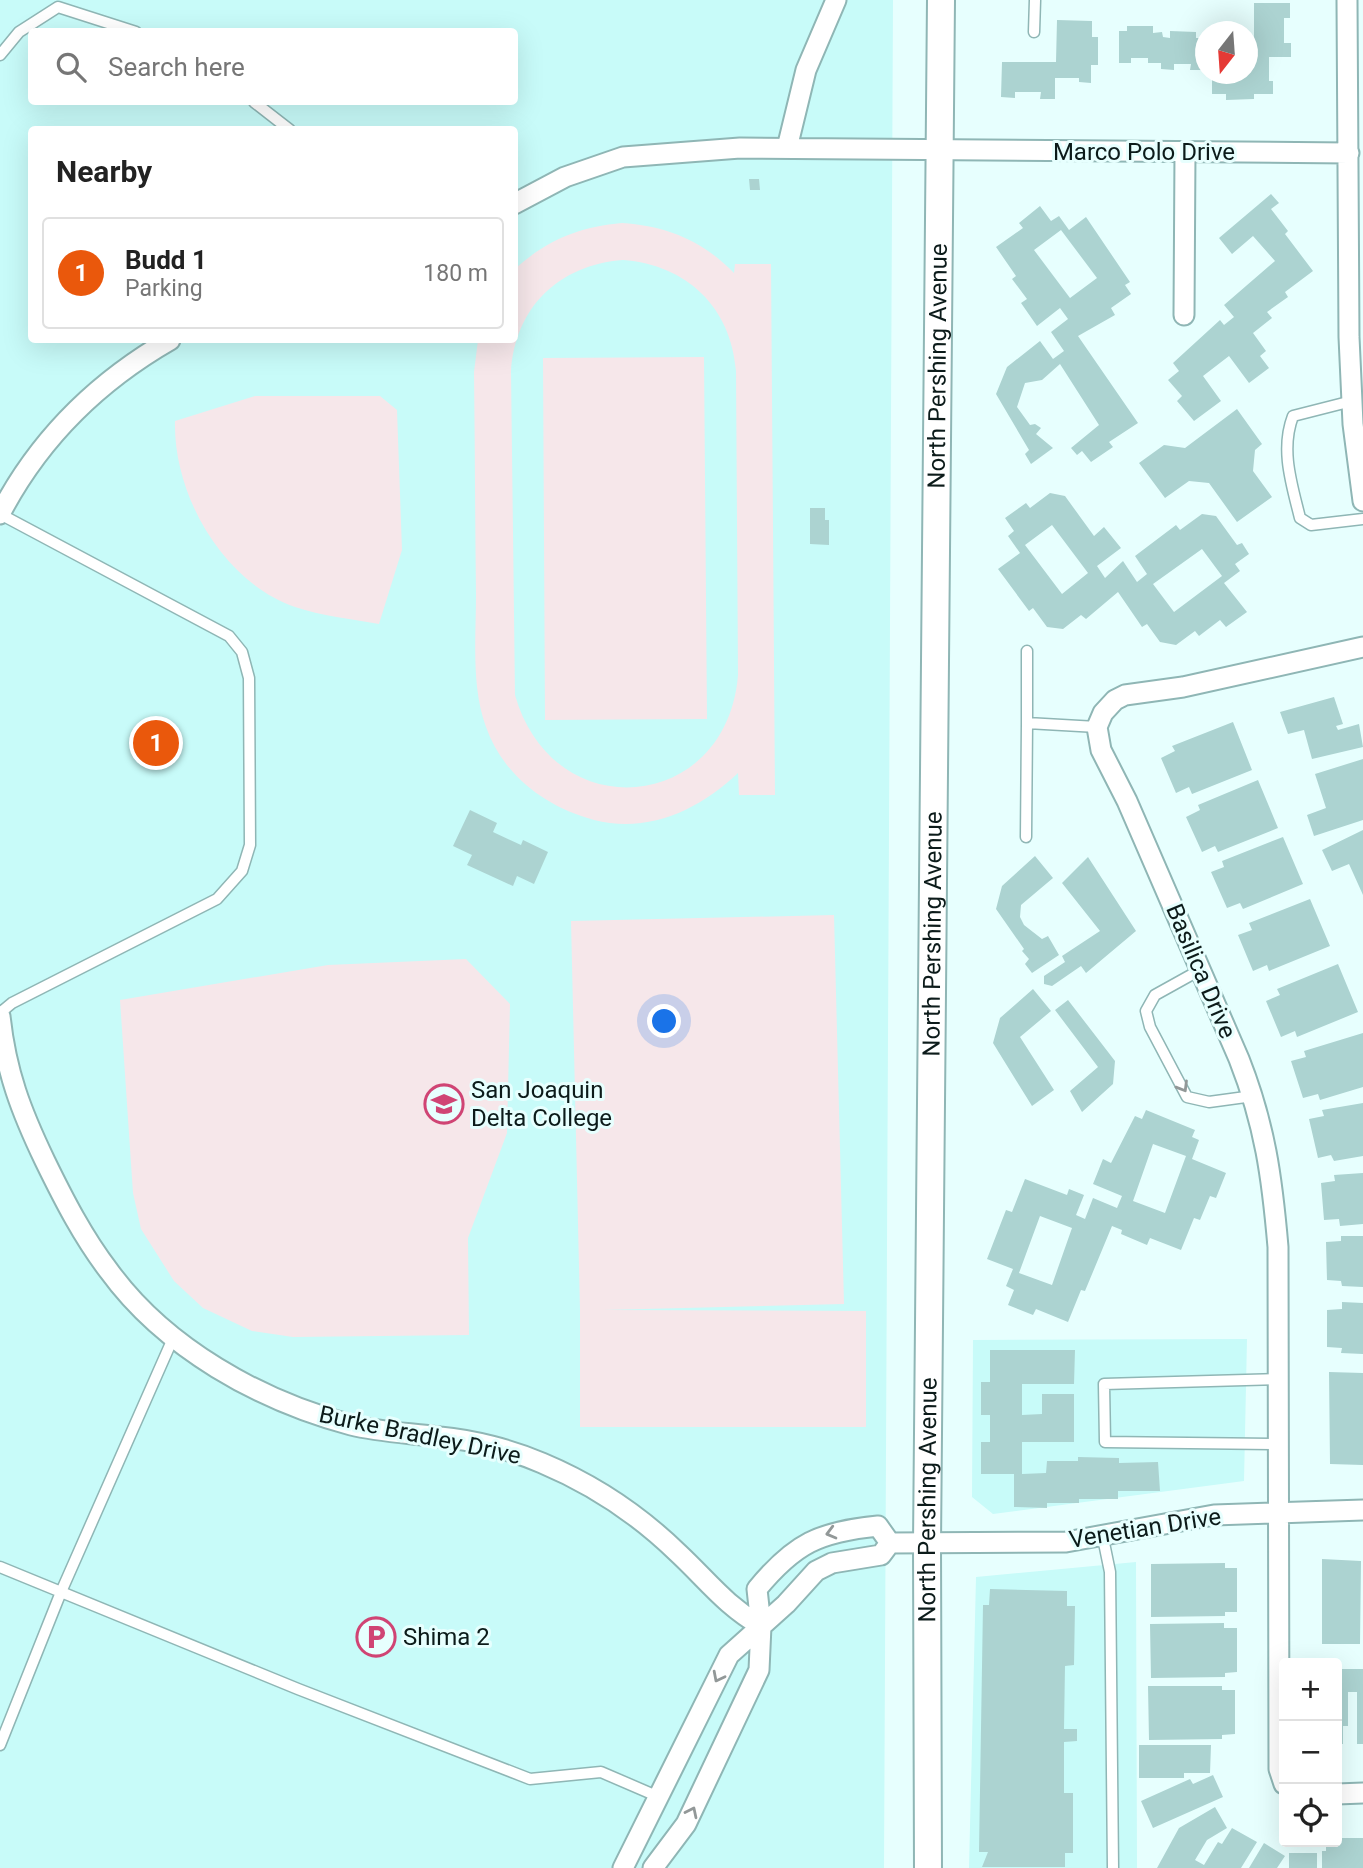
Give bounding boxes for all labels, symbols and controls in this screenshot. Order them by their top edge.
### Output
north arrow [1195,21,1258,84]
search box [28,28,518,105]
icon: search [52,48,90,86]
text: Search here [108,52,245,82]
street label: Marco Polo Drive [1053,138,1235,166]
text: Nearby [56,154,152,189]
street label: North Pershing Avenue [923,243,953,489]
text: Budd 1 [125,245,207,275]
text: 1 [74,260,88,287]
text: 180 m [423,260,488,287]
text: Parking [125,275,203,302]
pin: 1 [133,717,179,769]
street label: North Pershing Avenue [917,811,948,1057]
street label: Basilica Drive [1160,900,1242,1042]
your location [647,1004,681,1038]
place label: San Joaquin Delta College [471,1076,612,1132]
one-way arrow [1174,1079,1187,1092]
school or university icon: San Joaquin Delta College [423,1083,465,1125]
street label: North Pershing Avenue [913,1377,943,1623]
street label: Burke Bradley Drive [316,1400,524,1470]
street label: Venetian Drive [1067,1502,1223,1554]
one-way arrow [825,1525,837,1539]
parking icon: Shima 2 [355,1616,397,1658]
place label: Shima 2 [403,1623,490,1651]
map controls [1279,1658,1342,1847]
button: + [1279,1658,1342,1721]
one-way arrow [712,1670,726,1682]
button: − [1279,1721,1342,1784]
button: locate [1279,1784,1342,1847]
one-way arrow [683,1807,697,1819]

